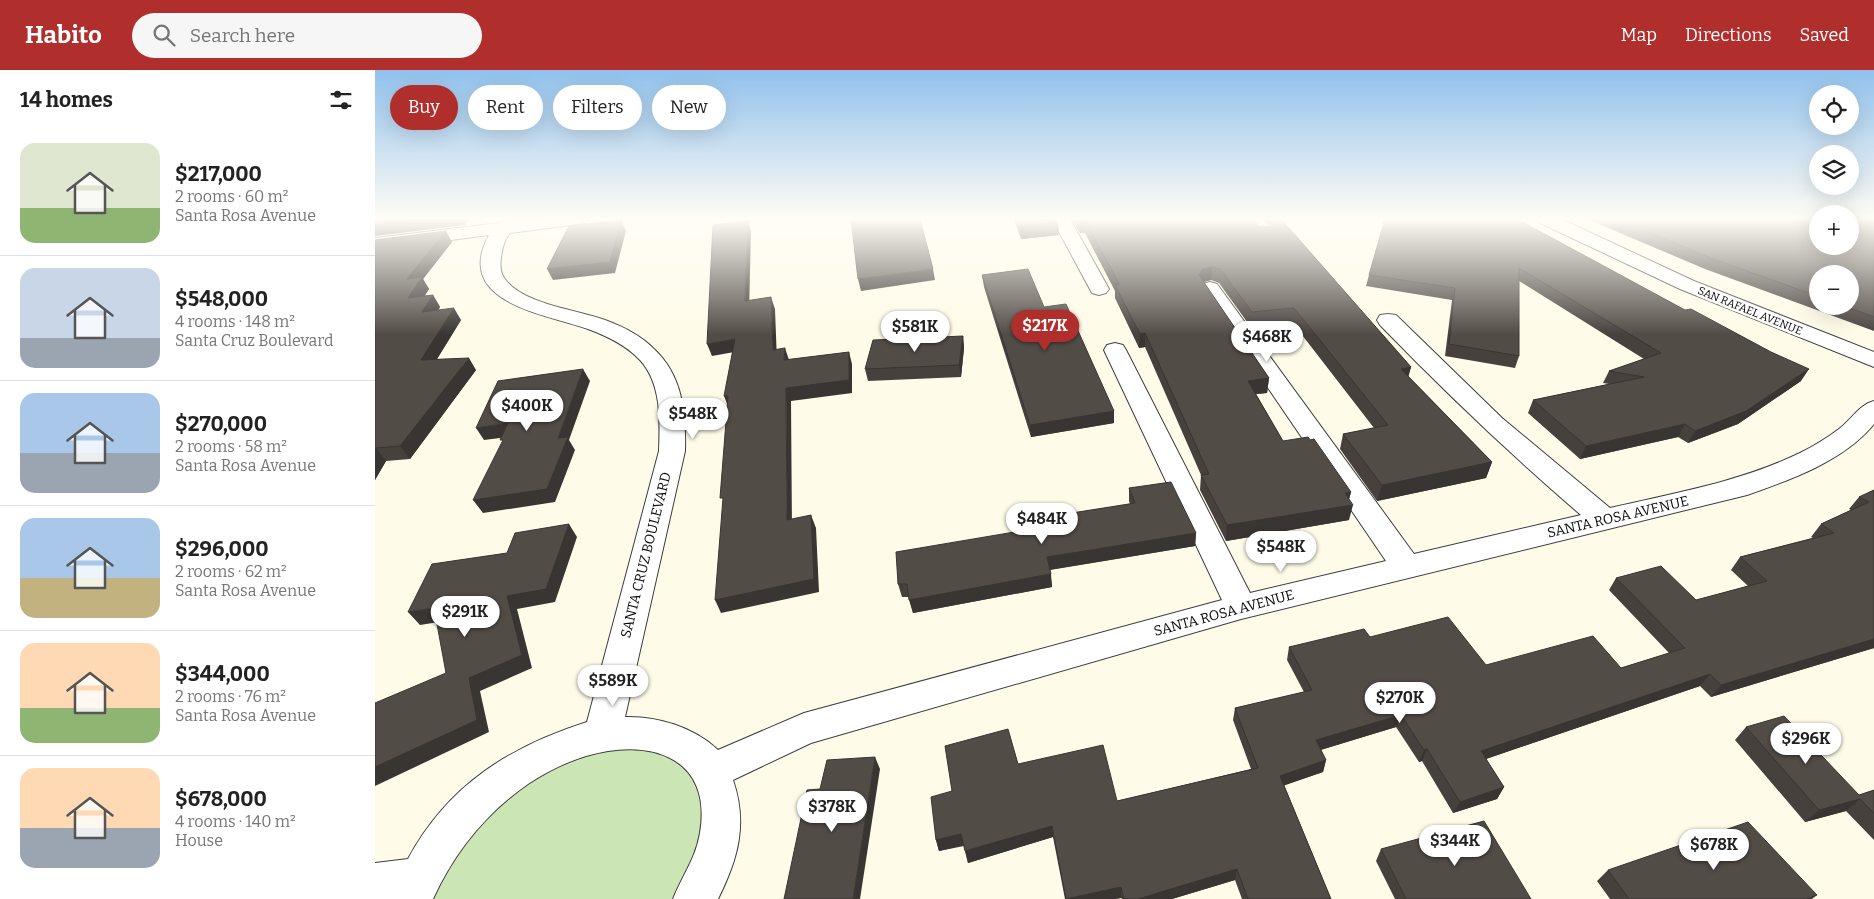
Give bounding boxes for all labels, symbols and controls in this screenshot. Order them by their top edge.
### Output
search box [132,13,482,58]
text: Habito [25,21,102,49]
icon: search [150,21,178,49]
text: Search here [190,24,295,47]
text: Map [1621,24,1657,46]
text: Directions [1685,24,1772,46]
text: Saved [1800,24,1849,46]
chip: Buy [390,85,458,130]
chip: Rent [468,85,543,130]
chip: Filters [553,85,642,130]
chip: New [652,85,726,130]
map controls [1809,85,1859,315]
button: locate [1809,85,1859,135]
icon: filters [327,86,355,114]
text: 14 homes [20,87,113,113]
button: layers [1809,145,1859,195]
text: $217,000 [175,161,262,187]
icon: home [60,163,120,223]
text: 2 rooms · 60 m² [175,187,288,206]
button: + [1809,205,1859,255]
text: Santa Rosa Avenue [175,206,316,225]
button: − [1809,265,1859,315]
street label: SAN RAFAEL AVENUE [1696,284,1804,338]
text: $548,000 [175,286,268,312]
icon: home [60,288,120,348]
pin: $581K [880,310,950,353]
pin: $217K [1010,310,1080,352]
text: 4 rooms · 148 m² [175,312,295,331]
text: $217K [1022,316,1068,335]
text: $581K [892,317,938,336]
pin: $468K [1232,320,1302,363]
text: $468K [1242,327,1292,346]
text: Santa Cruz Boulevard [175,331,334,350]
pin: $400K [492,390,562,432]
text: $400K [501,396,553,415]
pin: $548K [658,398,728,440]
text: $548K [669,404,717,423]
text: $270,000 [175,411,267,437]
icon: home [60,413,120,473]
text: 2 rooms · 58 m² [175,437,287,456]
text: Santa Rosa Avenue [175,456,316,475]
street label: SANTA CRUZ BOULEVARD [617,470,675,640]
street label: SANTA ROSA AVENUE [1546,492,1690,542]
pin: $484K [1007,502,1077,545]
text: $484K [1017,509,1067,528]
pin: $548K [1246,530,1316,573]
text: $296,000 [175,536,269,562]
text: $548K [1257,537,1305,556]
icon: home [60,538,120,598]
text: 2 rooms · 62 m² [175,562,287,581]
text: Santa Rosa Avenue [175,581,316,600]
street label: SANTA ROSA AVENUE [1152,586,1296,640]
pin: $291K [430,596,500,638]
text: $291K [442,602,488,621]
text: $344,000 [175,661,270,687]
icon: home [60,663,120,723]
pin: $589K [578,664,648,707]
text: $589K [588,671,638,690]
pin: $270K [1365,682,1435,724]
text: 2 rooms · 76 m² [175,687,286,706]
text: $270K [1376,688,1424,707]
text: Santa Rosa Avenue [175,706,316,725]
pin: $296K [1771,722,1841,765]
text: $296K [1781,729,1831,748]
text: $678,000 [175,786,267,812]
icon: home [60,788,120,848]
pin: $378K [797,790,867,833]
text: $378K [808,797,856,816]
text: 4 rooms · 140 m² [175,812,296,831]
pin: $344K [1420,824,1490,867]
pin: $678K [1679,828,1749,871]
text: House [175,831,223,850]
text: $344K [1430,831,1480,850]
text: $678K [1690,835,1738,854]

